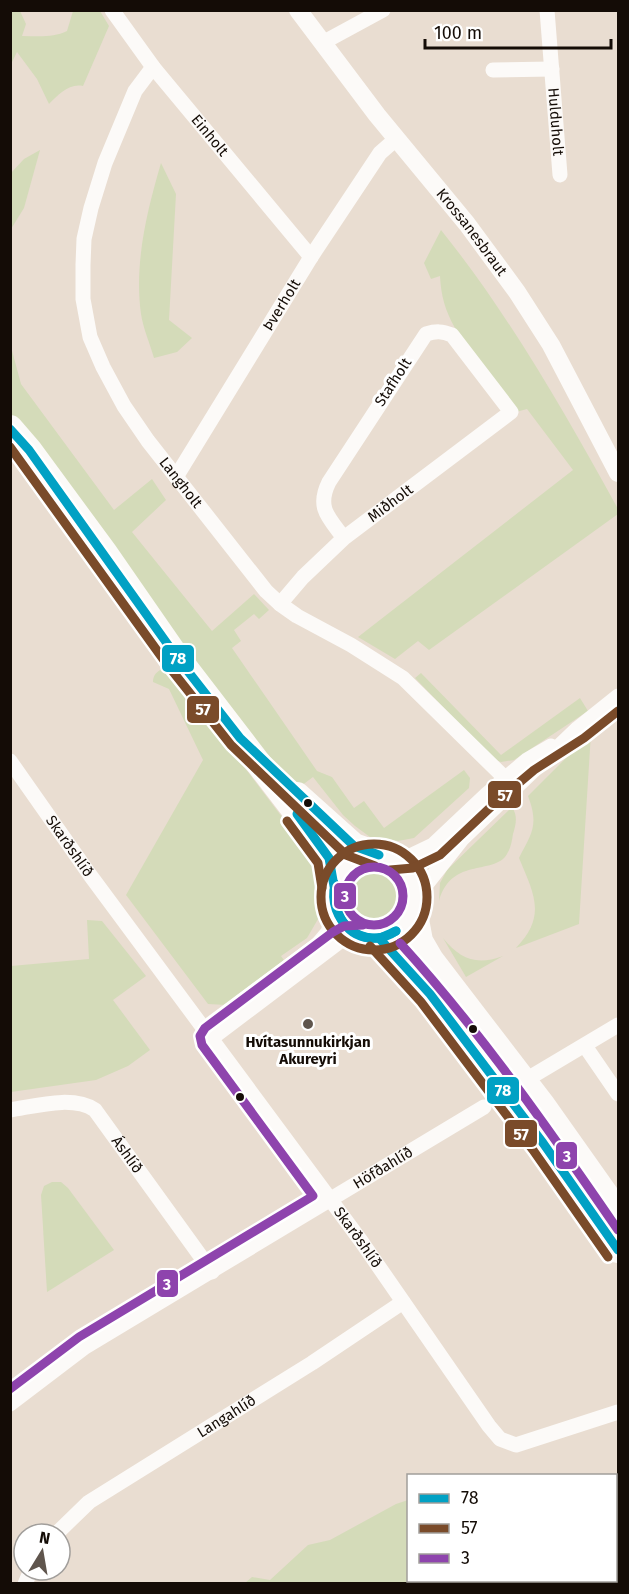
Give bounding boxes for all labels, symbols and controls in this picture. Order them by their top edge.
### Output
scale bar [425,12,611,50]
text: 100 m [434,22,482,44]
street label: Hulduholt [544,87,567,157]
street label: Einholt [187,111,233,160]
street label: Krossanesbraut [432,185,511,280]
street label: Þverholt [259,275,305,334]
street label: Stafholt [371,354,416,410]
street label: Langholt [155,454,207,512]
street label: Miðholt [364,480,417,526]
line badge: 78 [161,644,195,673]
text: 78 [170,649,186,668]
line badge: 57 [186,695,220,724]
text: 57 [195,700,211,719]
line badge: 57 [487,780,522,809]
text: 57 [497,786,513,805]
unlabelled marker [302,797,314,809]
street label: Skarðshlíð [42,812,97,880]
line badge: 3 [333,882,357,910]
text: 3 [340,887,349,906]
marker: Hvítasunnukirkjan Akureyri [301,1017,315,1031]
unlabelled marker [467,1023,479,1035]
place label: Hvítasunnukirkjan Akureyri [245,1033,371,1068]
line badge: 78 [486,1076,520,1105]
text: 78 [495,1081,511,1100]
unlabelled marker [234,1091,246,1103]
line badge: 57 [504,1119,538,1148]
text: 57 [513,1125,529,1144]
street label: Áshlíð [108,1132,147,1177]
line badge: 3 [555,1141,578,1170]
street label: Höfðahlíð [350,1143,416,1193]
text: 3 [562,1147,571,1166]
street label: Skarðshlíð [330,1203,386,1271]
line badge: 3 [156,1269,179,1298]
text: 3 [162,1275,171,1294]
street label: Langahlíð [194,1391,259,1441]
legend [407,1474,617,1582]
text: 78 [461,1487,479,1509]
text: 57 [461,1517,478,1539]
north arrow [12,1522,72,1582]
text: N [38,1527,52,1548]
text: 3 [461,1547,470,1569]

